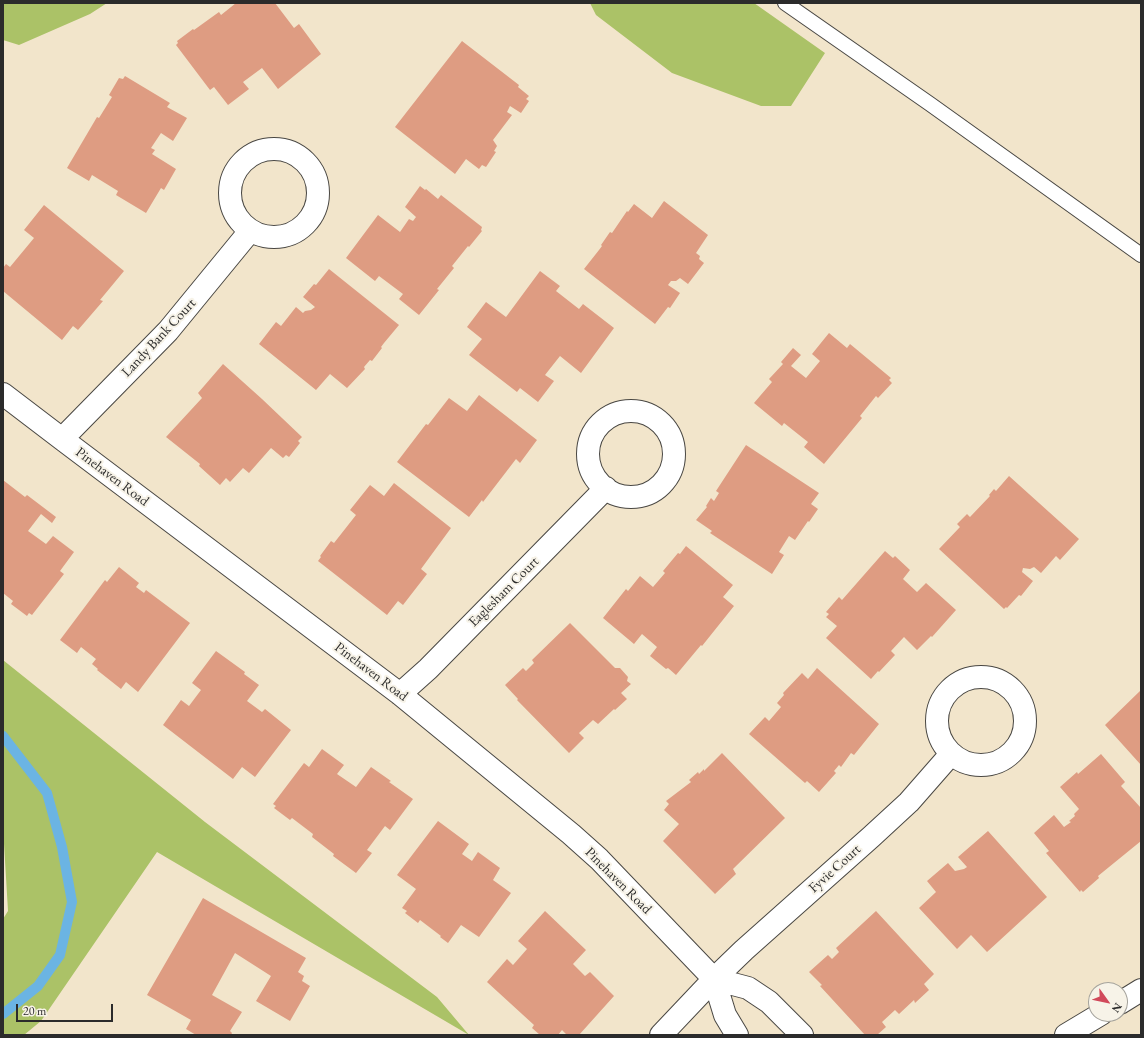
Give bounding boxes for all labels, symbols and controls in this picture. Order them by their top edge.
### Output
street label: Landy Bank Court [118,295,200,381]
street label: Pinehaven Road [72,444,152,510]
street label: Eaglesham Court [465,553,543,631]
street label: Pinehaven Road [331,639,411,705]
street label: Fyvie Court [806,841,864,897]
street label: Pinehaven Road [581,844,655,918]
north arrow [1088,982,1128,1022]
scale bar [18,996,115,1022]
text: N [1109,1000,1126,1016]
text: 20 m [23,1003,46,1019]

